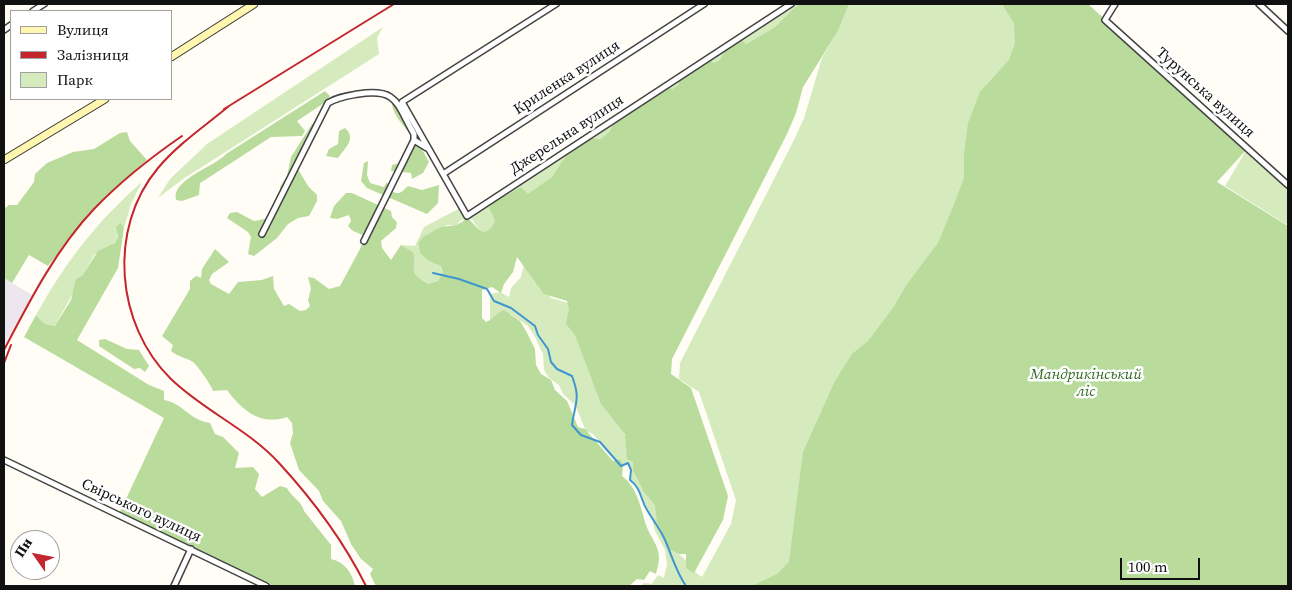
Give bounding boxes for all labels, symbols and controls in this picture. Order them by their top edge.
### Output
legend [10,10,172,100]
text: Вулиця [57,19,109,40]
street label: Криленка вулиця [511,37,623,119]
text: Залізниця [57,44,129,65]
street label: Турунська вулиця [1152,44,1258,142]
text: Парк [57,69,93,90]
street label: Джерельна вулиця [507,91,627,179]
park label: Мандрикінський ліс [1030,366,1142,401]
street label: Свірського вулиця [78,475,204,547]
north arrow [10,530,60,580]
text: Пн [10,534,37,561]
scale bar [1122,548,1202,580]
text: 100 m [1128,556,1168,577]

